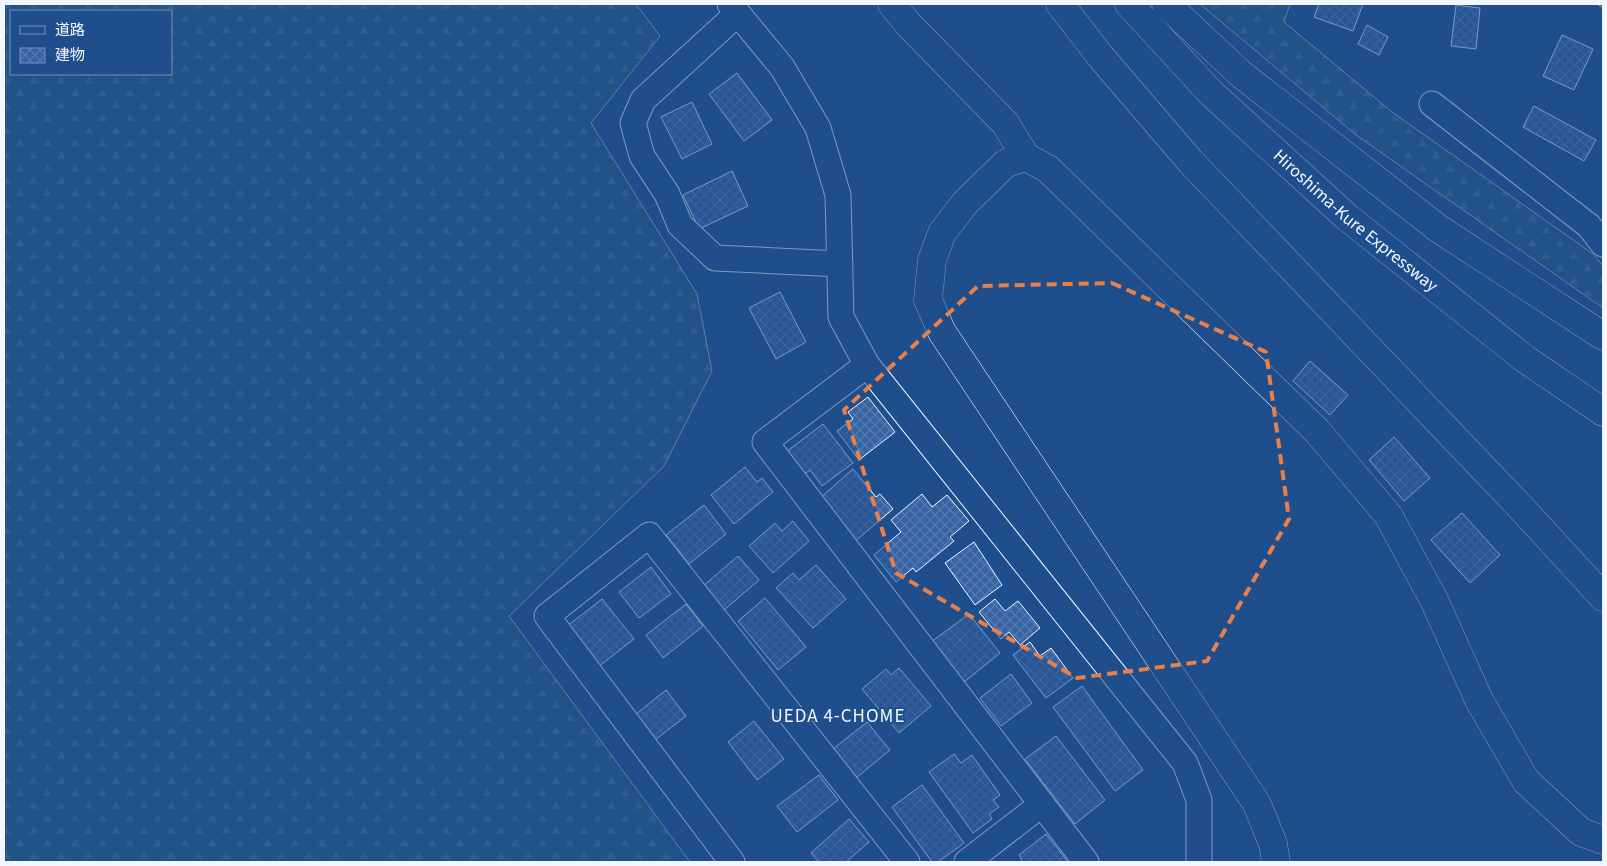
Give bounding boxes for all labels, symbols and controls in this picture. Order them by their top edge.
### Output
legend [10,10,172,75]
text: 道路 [55,20,85,41]
text: 建物 [55,45,85,66]
street label: Hiroshima-Kure Expressway [1268,143,1444,298]
district label: UEDA 4-CHOME [771,703,905,730]

